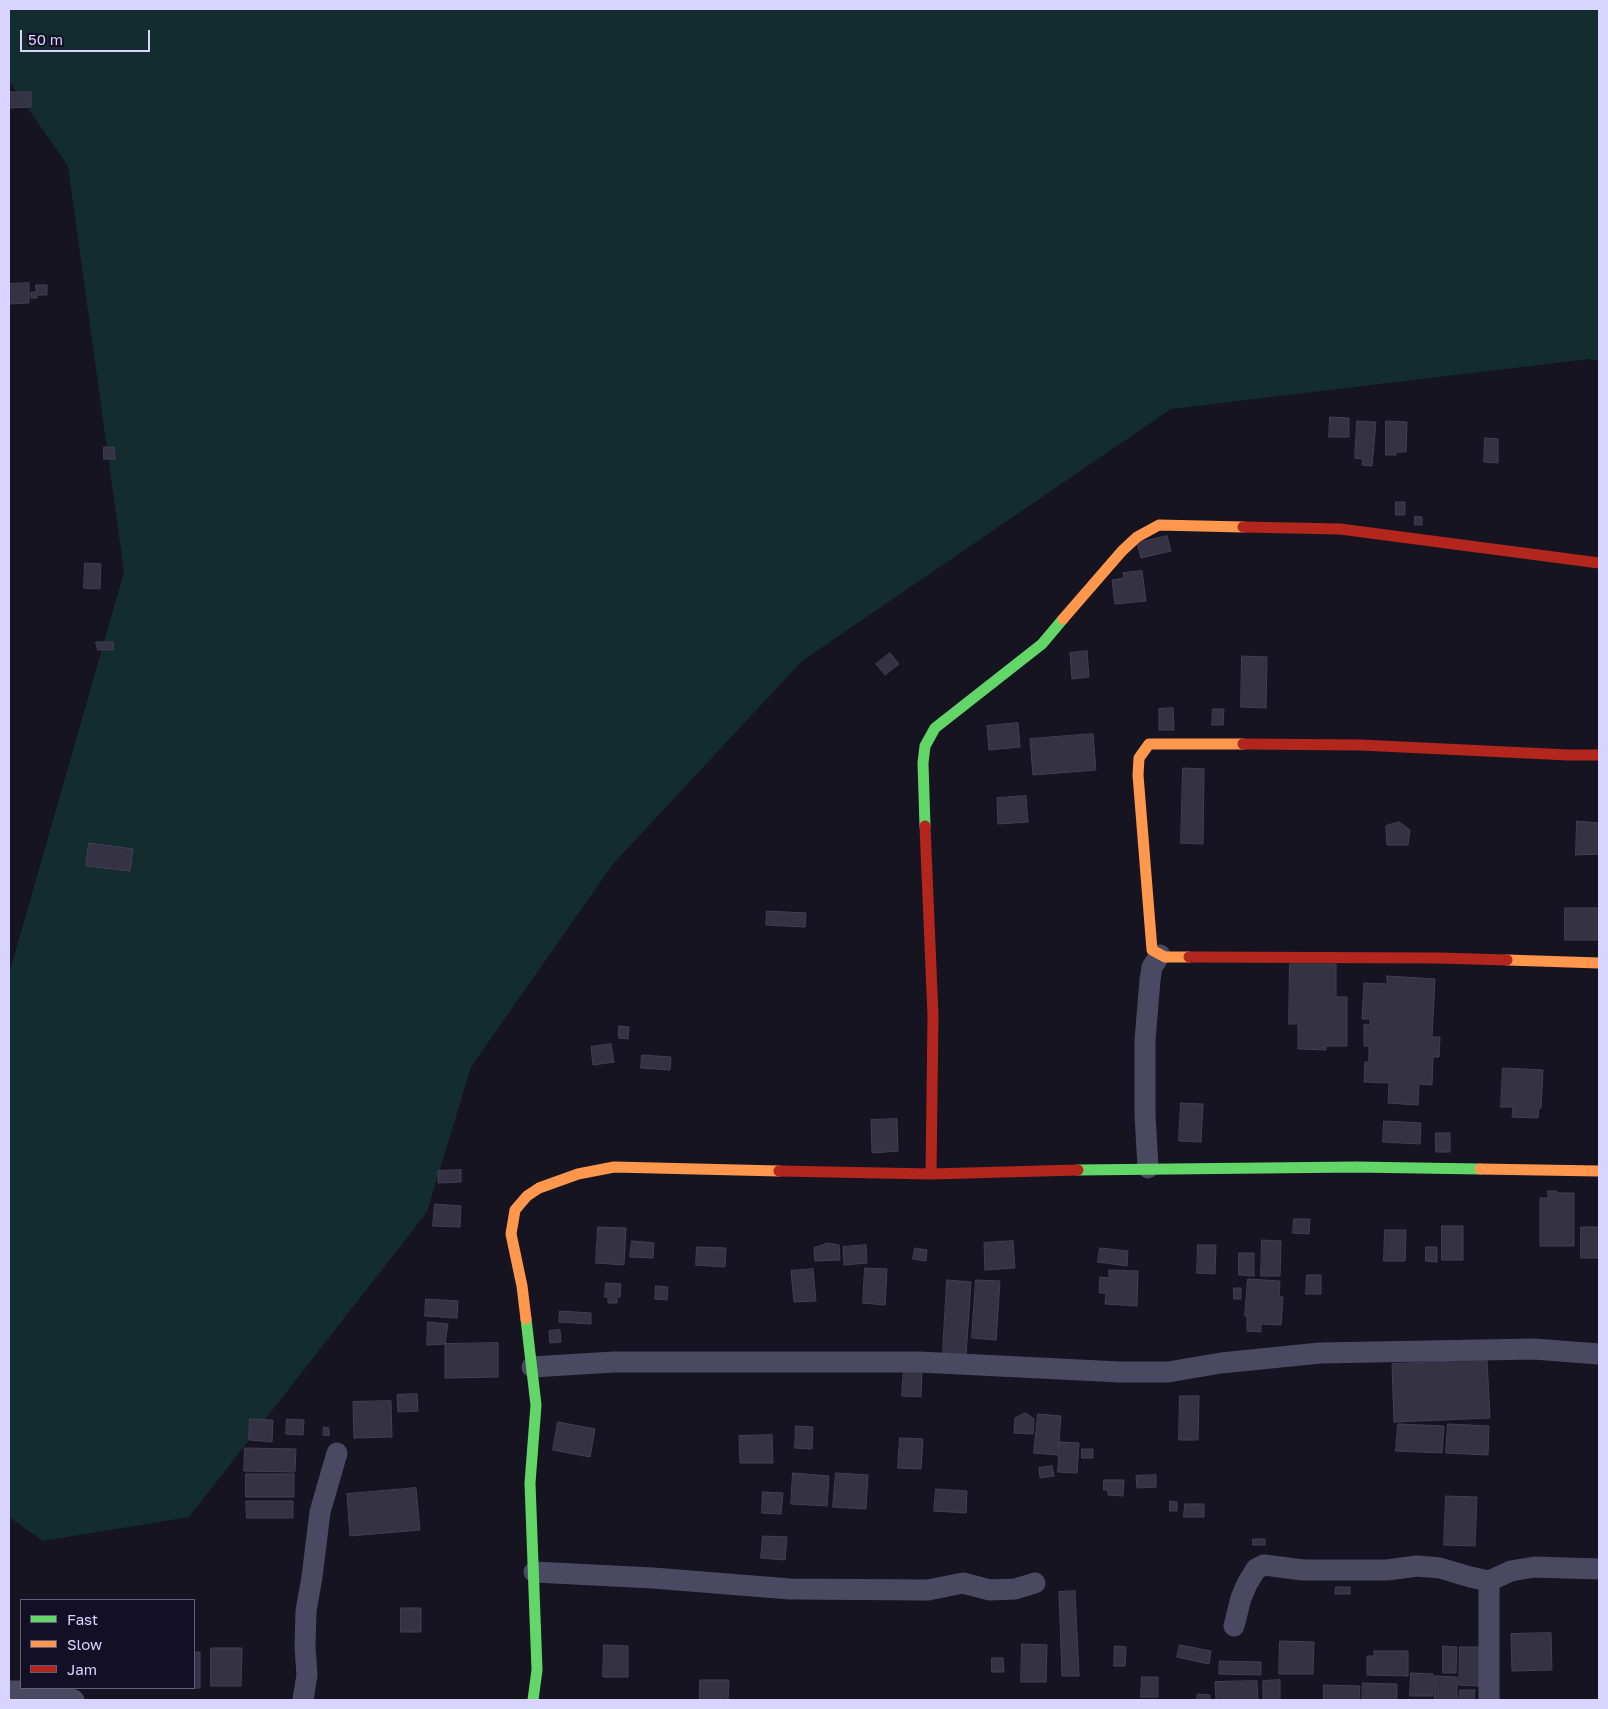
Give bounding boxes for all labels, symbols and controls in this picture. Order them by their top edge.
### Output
scale bar [22,20,152,52]
text: 50 m [28,30,63,48]
legend [20,1599,195,1689]
text: Fast [67,1610,98,1628]
text: Slow [67,1635,102,1653]
text: Jam [67,1660,97,1678]

